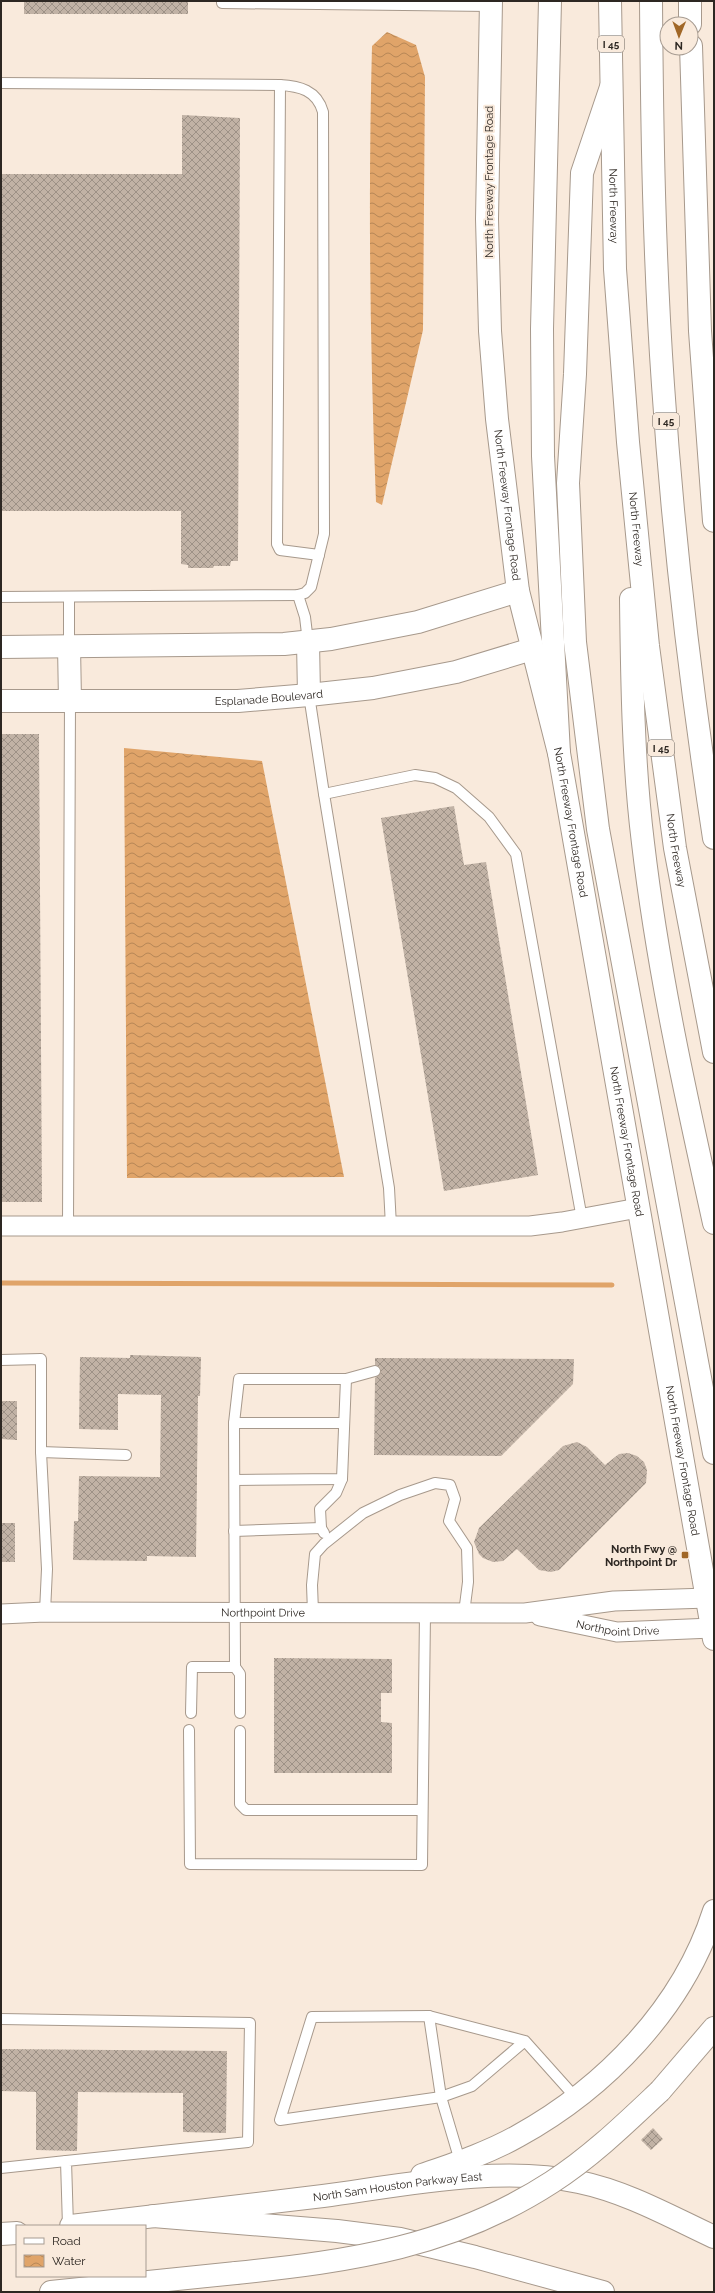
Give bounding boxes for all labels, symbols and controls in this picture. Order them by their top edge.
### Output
north arrow [659,16,699,56]
road number: I 45 [598,36,624,52]
text: N [675,39,683,52]
street label: North Freeway Frontage Road [483,106,496,258]
street label: North Freeway [607,168,621,244]
road number: I 45 [653,413,679,429]
street label: North Freeway Frontage Road [492,429,523,582]
street label: North Freeway [626,491,647,567]
street label: Esplanade Boulevard [215,687,324,708]
road number: I 45 [648,740,674,756]
street label: North Freeway Frontage Road [551,746,591,898]
street label: North Freeway [664,813,689,889]
street label: North Freeway Frontage Road [607,1065,646,1218]
street label: North Freeway Frontage Road [663,1384,702,1537]
place label: North Fwy @ Northpoint Dr [605,1543,678,1569]
marker: North Fwy @ Northpoint Dr [680,1550,690,1560]
street label: Northpoint Drive [221,1606,305,1619]
street label: Northpoint Drive [575,1617,660,1639]
street label: North Sam Houston Parkway East [312,2170,483,2204]
legend [16,2225,146,2277]
text: Road [52,2234,81,2248]
text: Water [52,2254,86,2268]

